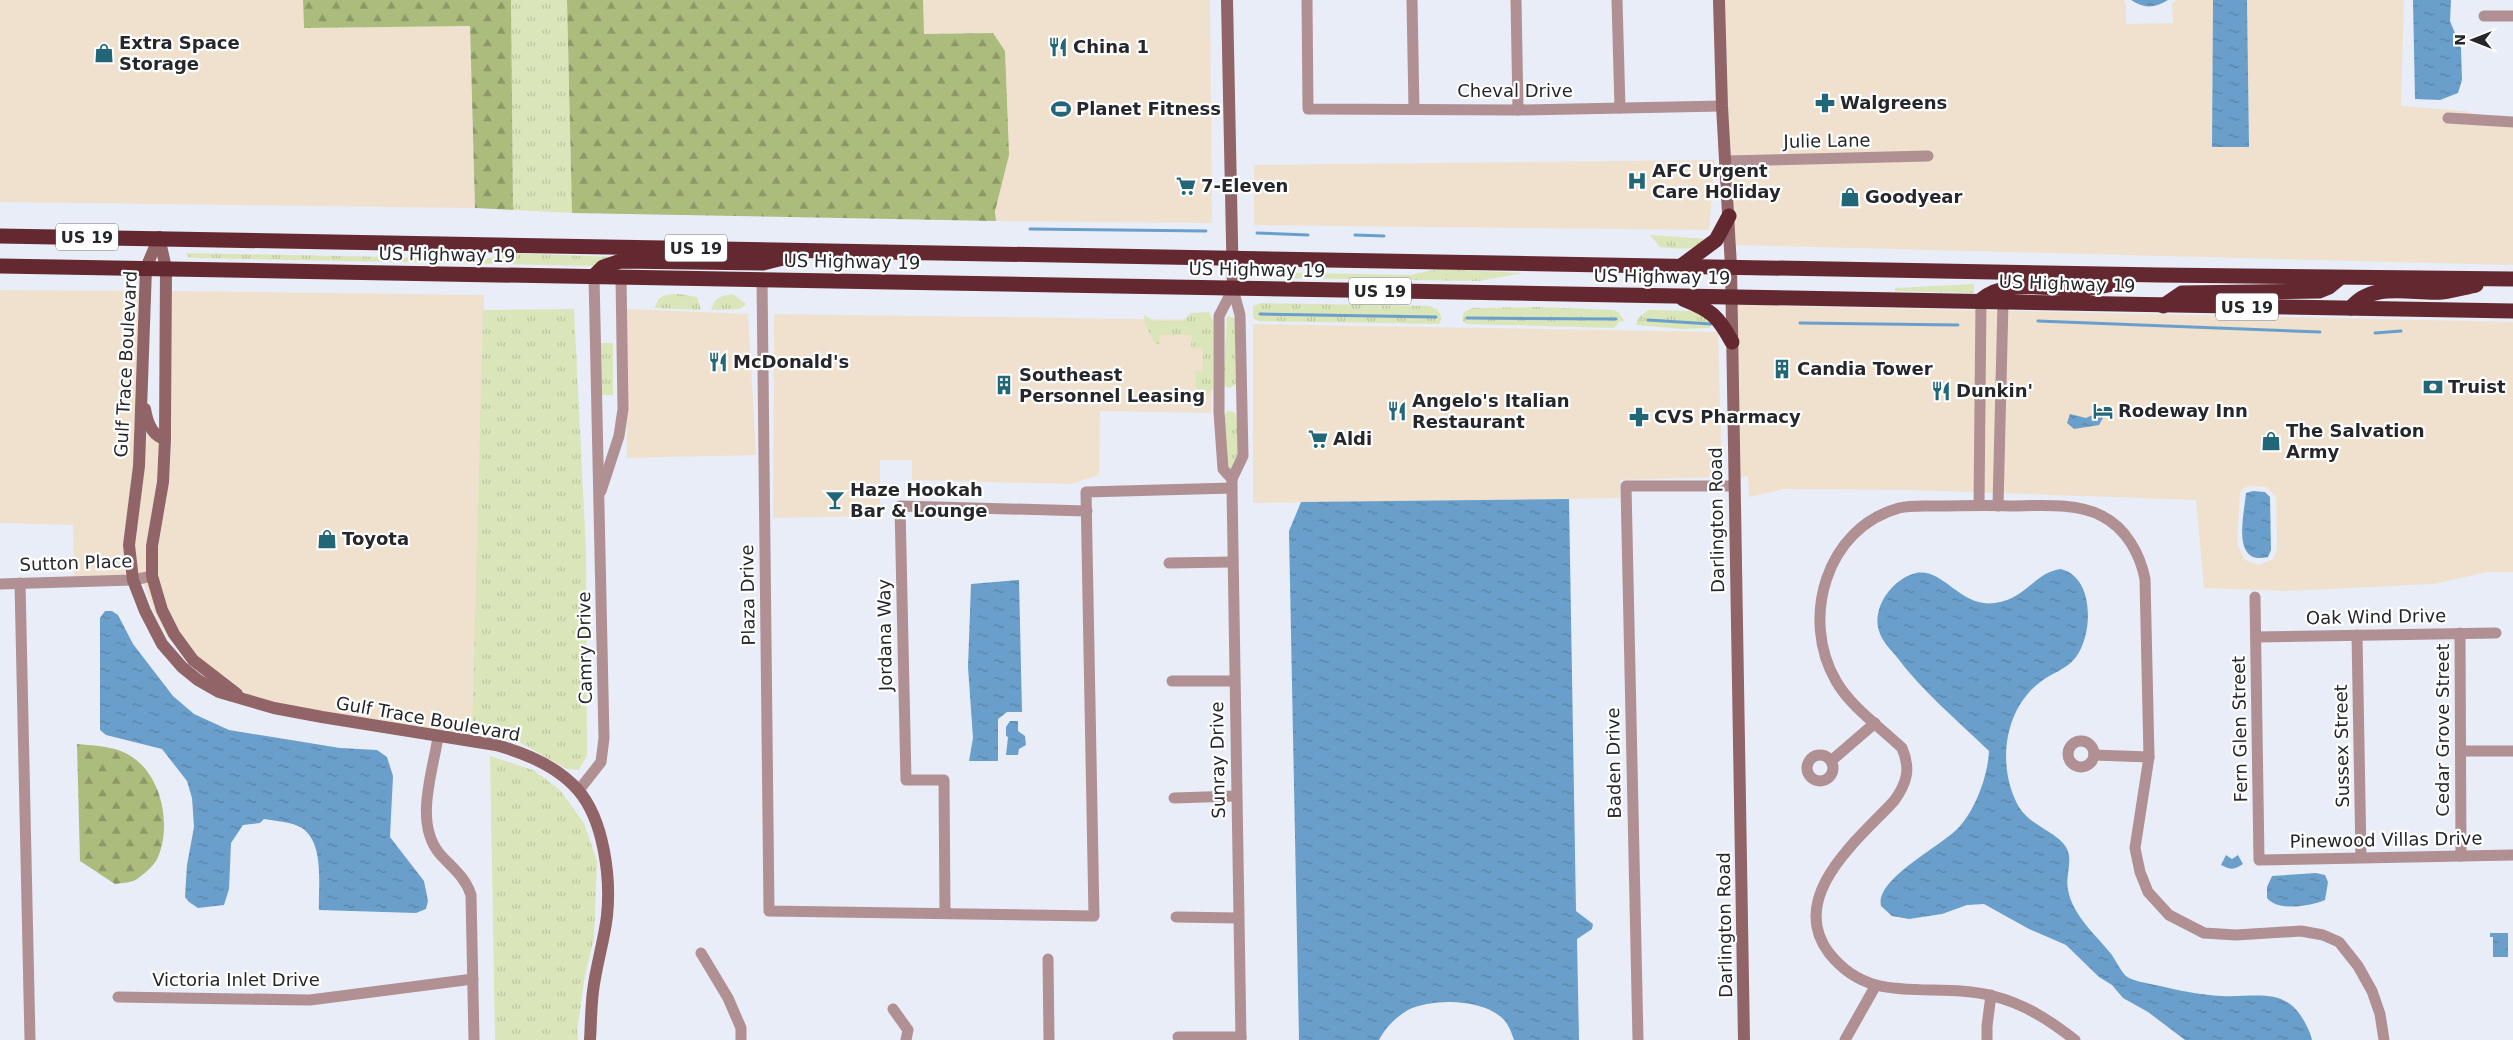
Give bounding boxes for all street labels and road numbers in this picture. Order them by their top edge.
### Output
street label: Cheval Drive [1457,80,1573,101]
street label: Julie Lane [1782,129,1871,152]
road number: US 19 [56,223,118,250]
road number: US 19 [665,234,727,262]
street label: US Highway 19 [378,243,516,266]
street label: US Highway 19 [783,250,921,273]
street label: US Highway 19 [1188,258,1326,281]
street label: US Highway 19 [1593,265,1731,288]
street label: Gulf Trace Boulevard [110,270,141,458]
street label: US Highway 19 [1998,271,2136,296]
road number: US 19 [1349,278,1411,304]
road number: US 19 [2216,294,2278,320]
street label: Darlington Road [1705,447,1728,593]
street label: Plaza Drive [736,544,759,646]
street label: Sutton Place [19,550,133,575]
street label: Jordana Way [873,578,896,692]
street label: Camry Drive [573,591,596,705]
street label: Oak Wind Drive [2306,605,2446,628]
street label: Cedar Grove Street [2432,643,2453,817]
street label: Fern Glen Street [2228,656,2251,802]
street label: Sussex Street [2330,684,2353,808]
street label: Gulf Trace Boulevard [334,692,522,745]
street label: Sunray Drive [1206,701,1229,819]
street label: Baden Drive [1602,707,1625,819]
street label: Pinewood Villas Drive [2289,827,2483,852]
street label: Darlington Road [1713,852,1736,998]
street label: Victoria Inlet Drive [152,969,320,990]

